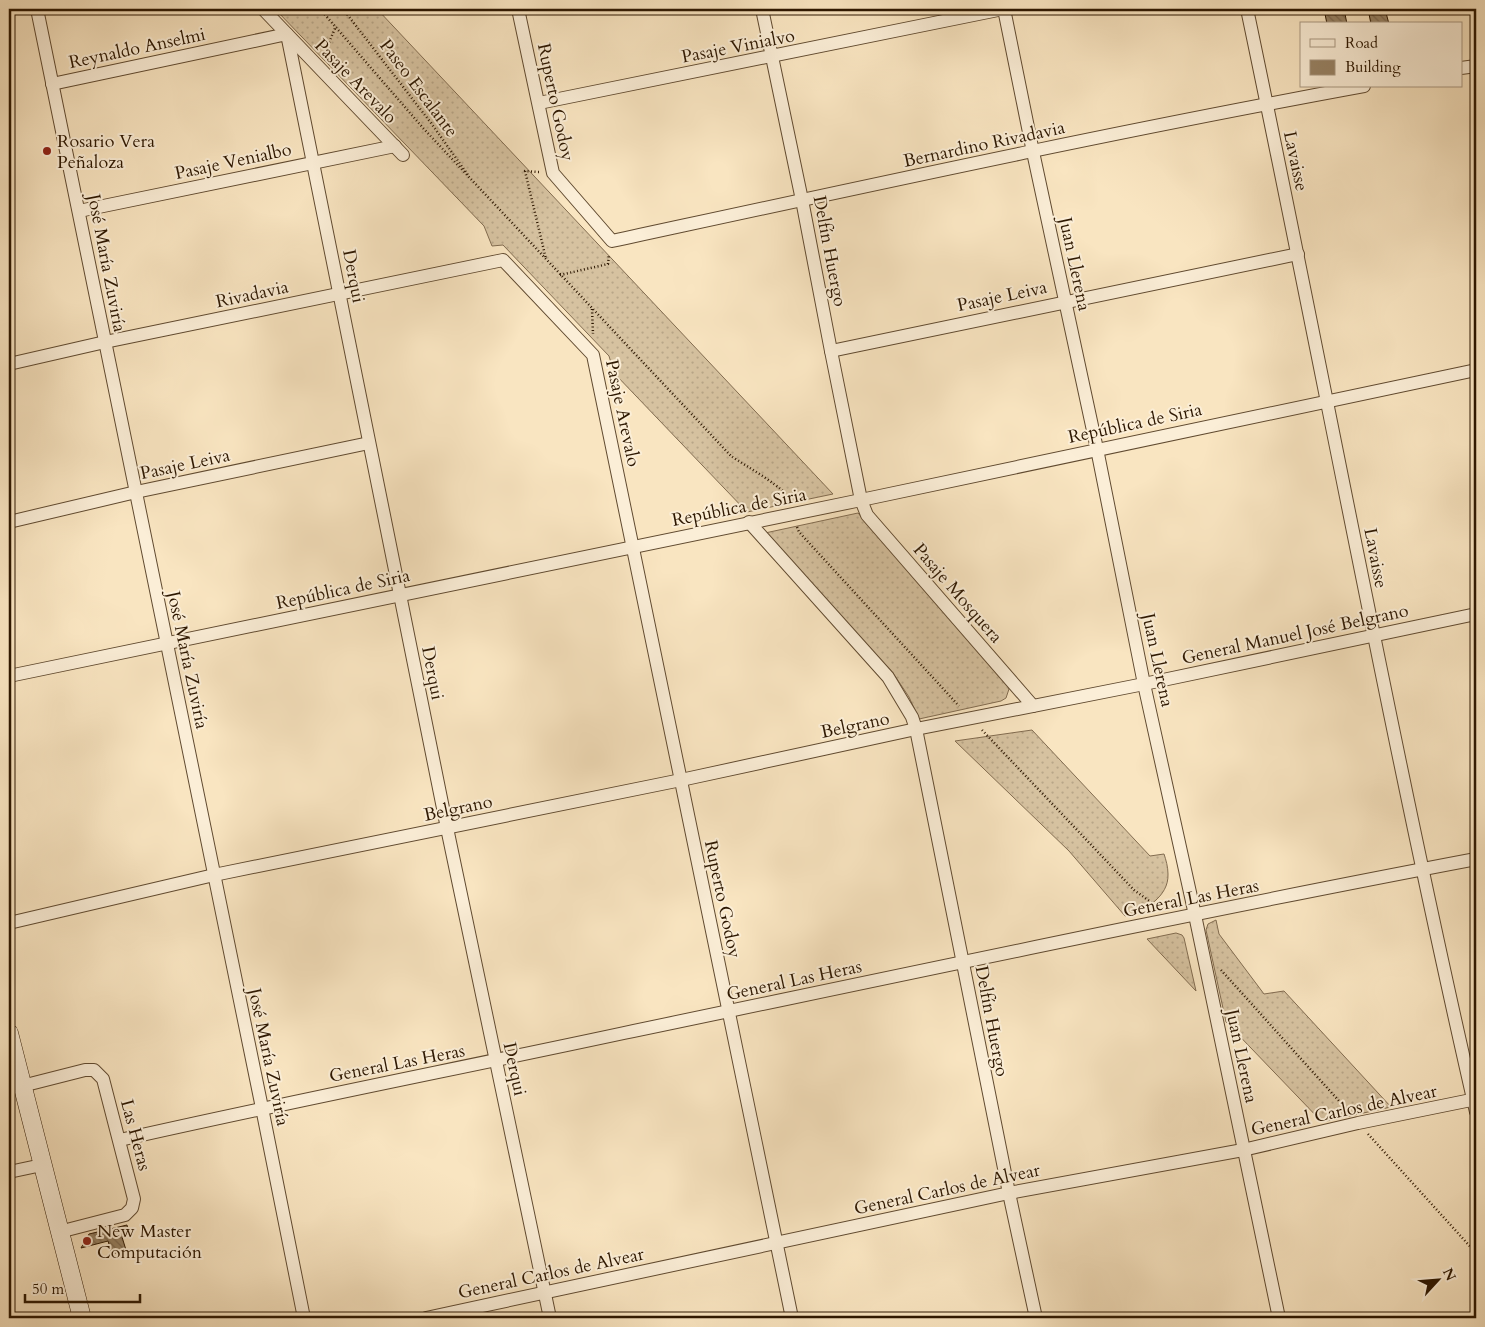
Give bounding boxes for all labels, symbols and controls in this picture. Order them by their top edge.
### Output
street label: Reynaldo Anselmi [67,22,208,75]
legend [1300,22,1462,88]
street label: Pasaje Vinialvo [679,23,797,70]
street label: Pasaje Arevalo [309,33,403,129]
text: Road [1345,33,1378,53]
street label: Paseo Escalante [373,34,464,142]
street label: Ruperto Godoy [531,41,580,164]
text: Building [1345,57,1401,77]
street label: Bernardino Rivadavia [901,115,1067,174]
place label: Rosario Vera Peñaloza [57,129,155,175]
street label: Lavaisse [1277,129,1314,193]
street label: Pasaje Venialbo [172,137,294,186]
marker: Rosario Vera Peñaloza [41,145,53,157]
street label: José María Zuviría [80,189,132,334]
street label: Delfín Huergo [807,194,853,309]
street label: Juan Llerena [1052,212,1097,313]
street label: Derqui [336,247,371,305]
street label: Rivadavia [213,275,291,314]
street label: Pasaje Leiva [955,275,1050,318]
street label: Pasaje Arevalo [599,357,646,469]
street label: República de Siria [1066,397,1205,450]
street label: Pasaje Leiva [138,443,233,486]
street label: República de Siria [670,482,809,533]
street label: Lavaisse [1357,526,1394,590]
street label: Pasaje Mosquera [907,538,1008,649]
street label: República de Siria [274,563,413,616]
street label: José María Zuviría [160,586,214,731]
street label: General Manuel José Belgrano [1179,598,1411,671]
street label: Juan Llerena [1135,608,1180,709]
street label: Derqui [415,644,450,702]
street label: Belgrano [819,706,892,745]
street label: Belgrano [422,789,495,828]
street label: Ruperto Godoy [698,838,747,961]
street label: General Las Heras [1121,873,1261,924]
street label: General Las Heras [724,954,864,1007]
street label: Delfín Huergo [969,964,1015,1079]
street label: José María Zuviría [241,983,295,1128]
street label: Juan Llerena [1219,1004,1264,1105]
street label: General Las Heras [327,1038,467,1089]
street label: Derqui [497,1040,532,1098]
street label: General Carlos de Alvear [1249,1078,1440,1142]
street label: Las Heras [114,1097,157,1174]
street label: General Carlos de Alvear [852,1157,1043,1221]
place label: New Master Computación [97,1219,203,1265]
marker: New Master Computación [81,1235,93,1247]
street label: General Carlos de Alvear [456,1241,647,1305]
north arrow [1412,1254,1462,1304]
text: N [1438,1265,1460,1284]
scale bar [25,1272,140,1304]
text: 50 m [32,1279,64,1299]

